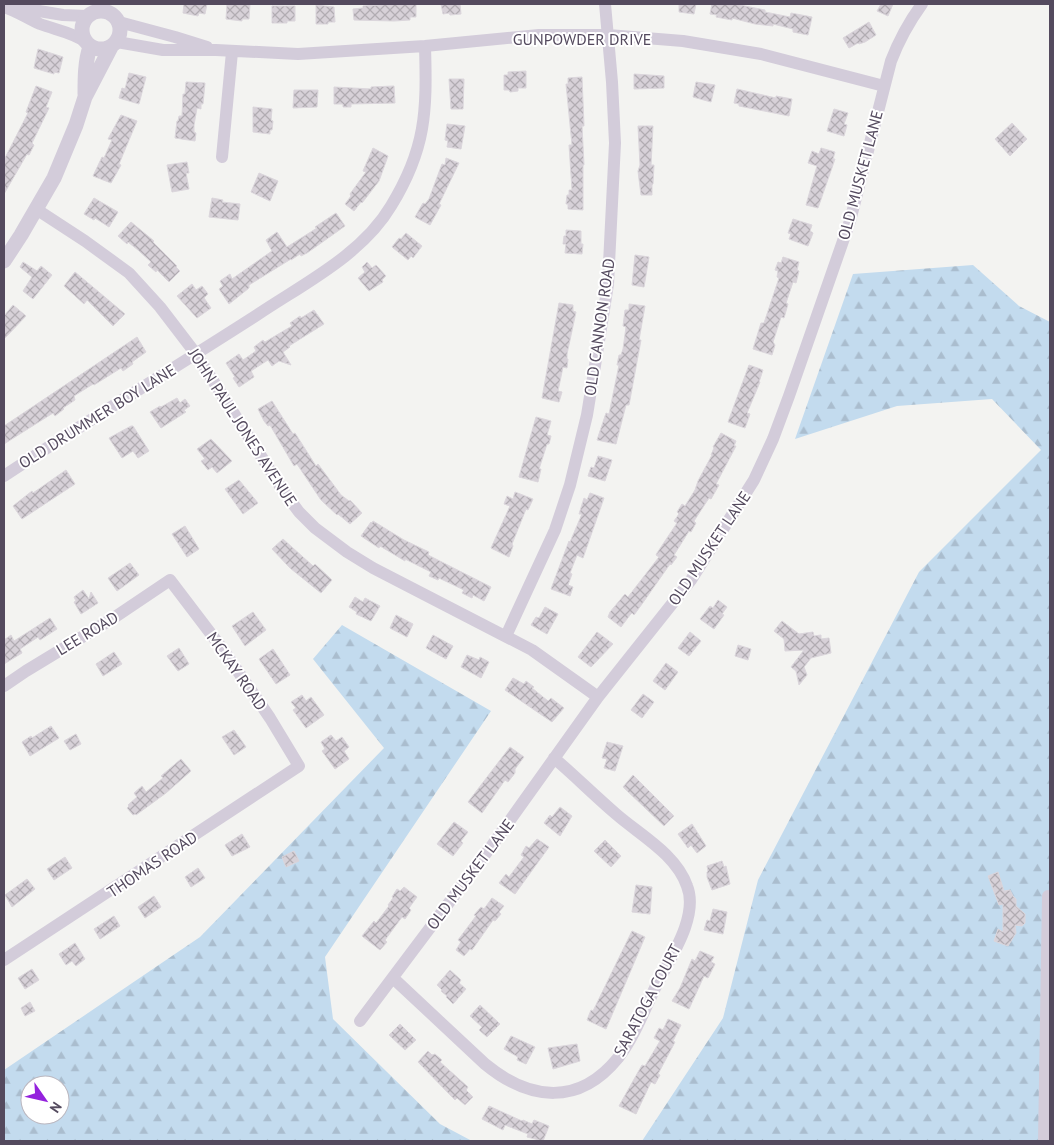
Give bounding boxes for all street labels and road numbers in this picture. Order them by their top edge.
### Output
street label: GUNPOWDER DRIVE [513,29,651,49]
street label: OLD MUSKET LANE [833,108,887,242]
street label: OLD CANNON ROAD [579,257,619,397]
street label: JOHN PAUL JONES AVENUE [184,343,302,510]
street label: OLD DRUMMER BOY LANE [15,359,179,473]
street label: OLD MUSKET LANE [663,487,755,609]
street label: LEE ROAD [52,607,122,659]
street label: MCKAY ROAD [203,628,271,714]
street label: OLD MUSKET LANE [422,815,518,933]
street label: THOMAS ROAD [103,826,201,902]
street label: SARATOGA COURT [609,940,685,1060]

